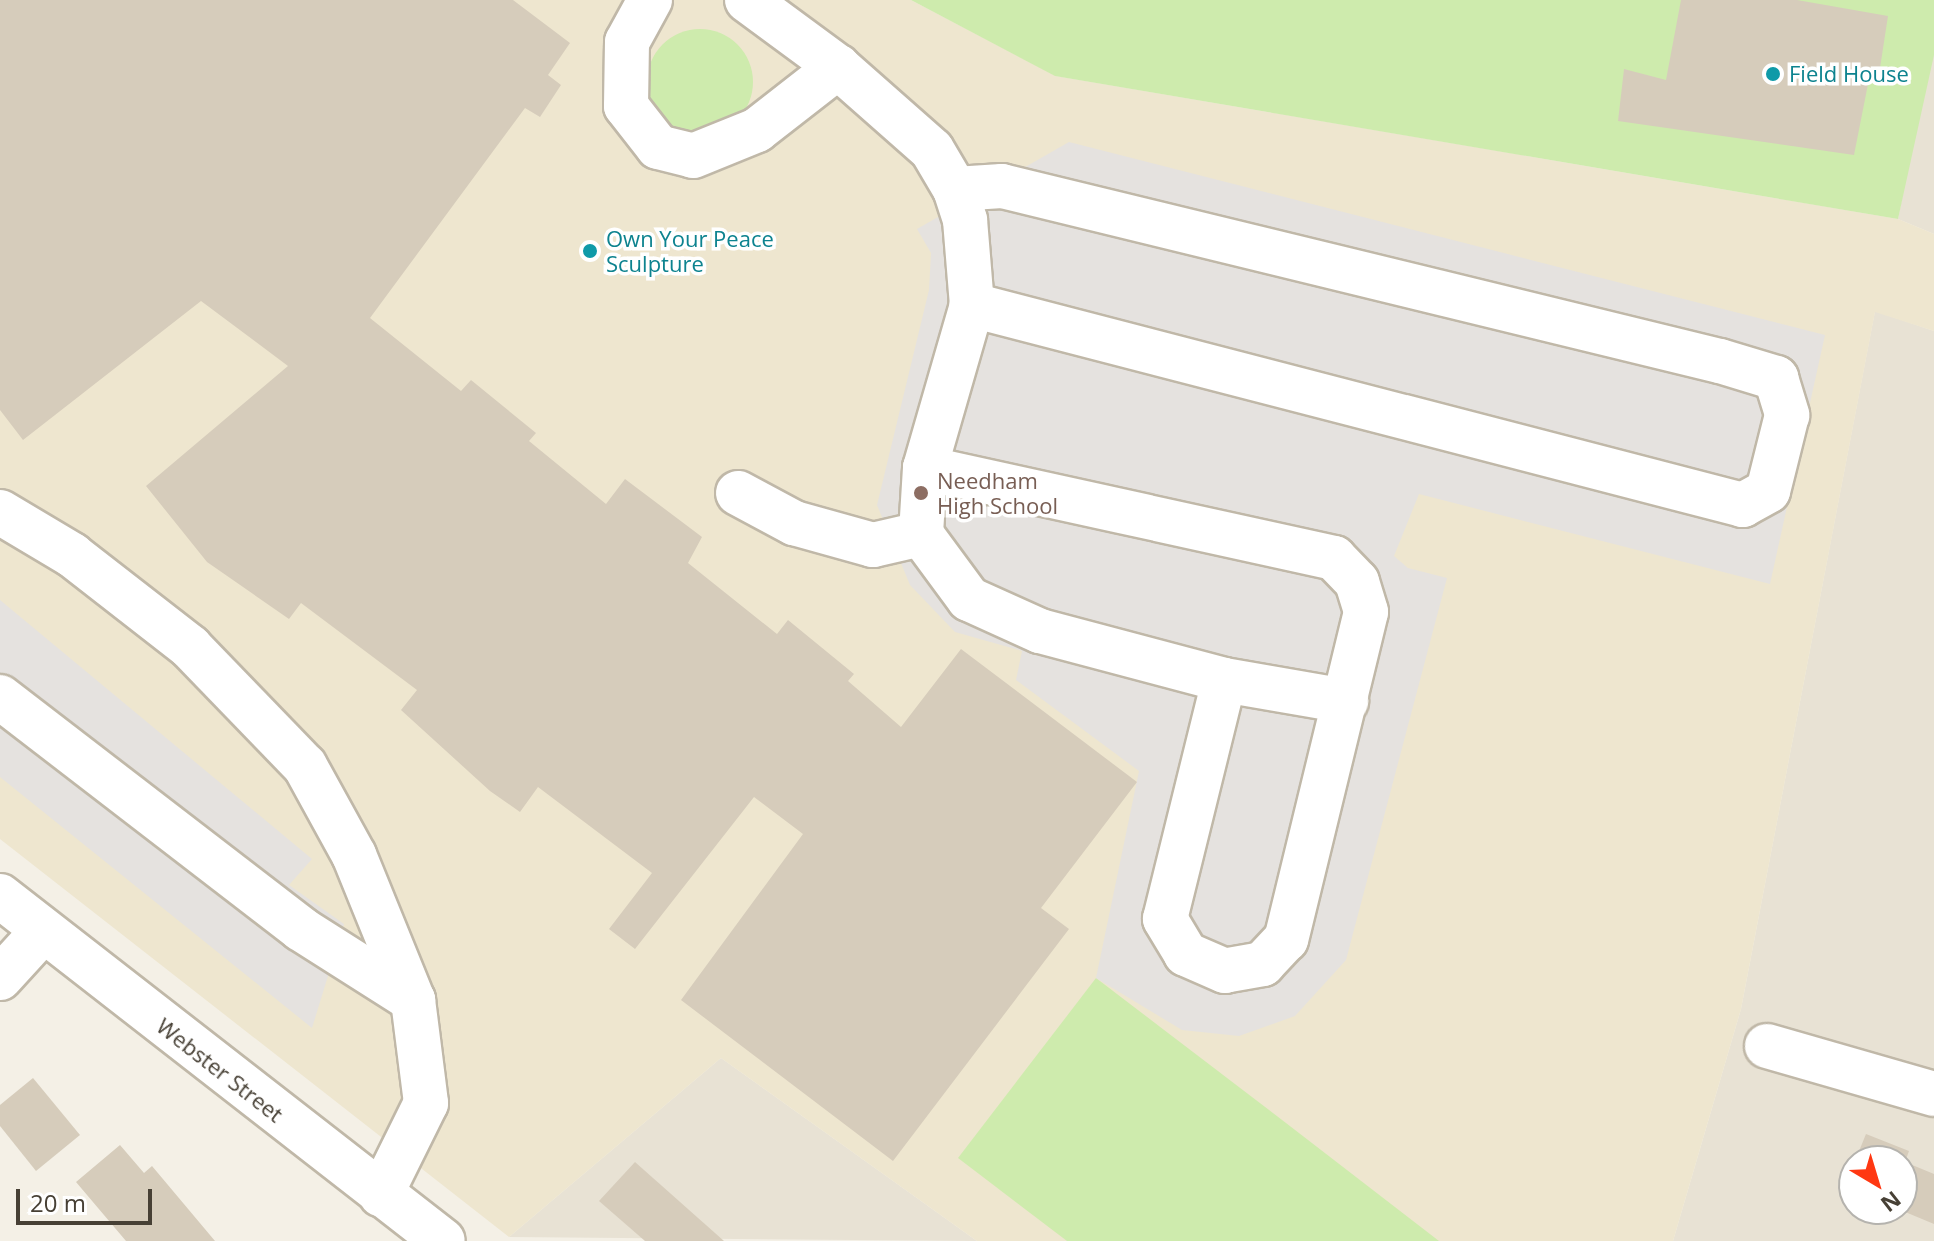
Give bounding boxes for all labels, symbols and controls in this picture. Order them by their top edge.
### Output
place label: Field House [1789,61,1909,87]
marker: Field House [1764,65,1782,83]
place label: Own Your Peace Sculpture [606,225,774,276]
marker: Own Your Peace Sculpture [581,242,599,260]
place label: Needham High School [937,467,1058,518]
marker: Needham High School [912,484,930,502]
street label: Webster Street [152,1013,288,1127]
north arrow [1838,1145,1918,1225]
scale bar [20,1173,156,1223]
text: N [1875,1185,1908,1220]
text: 20 m [30,1186,86,1219]

